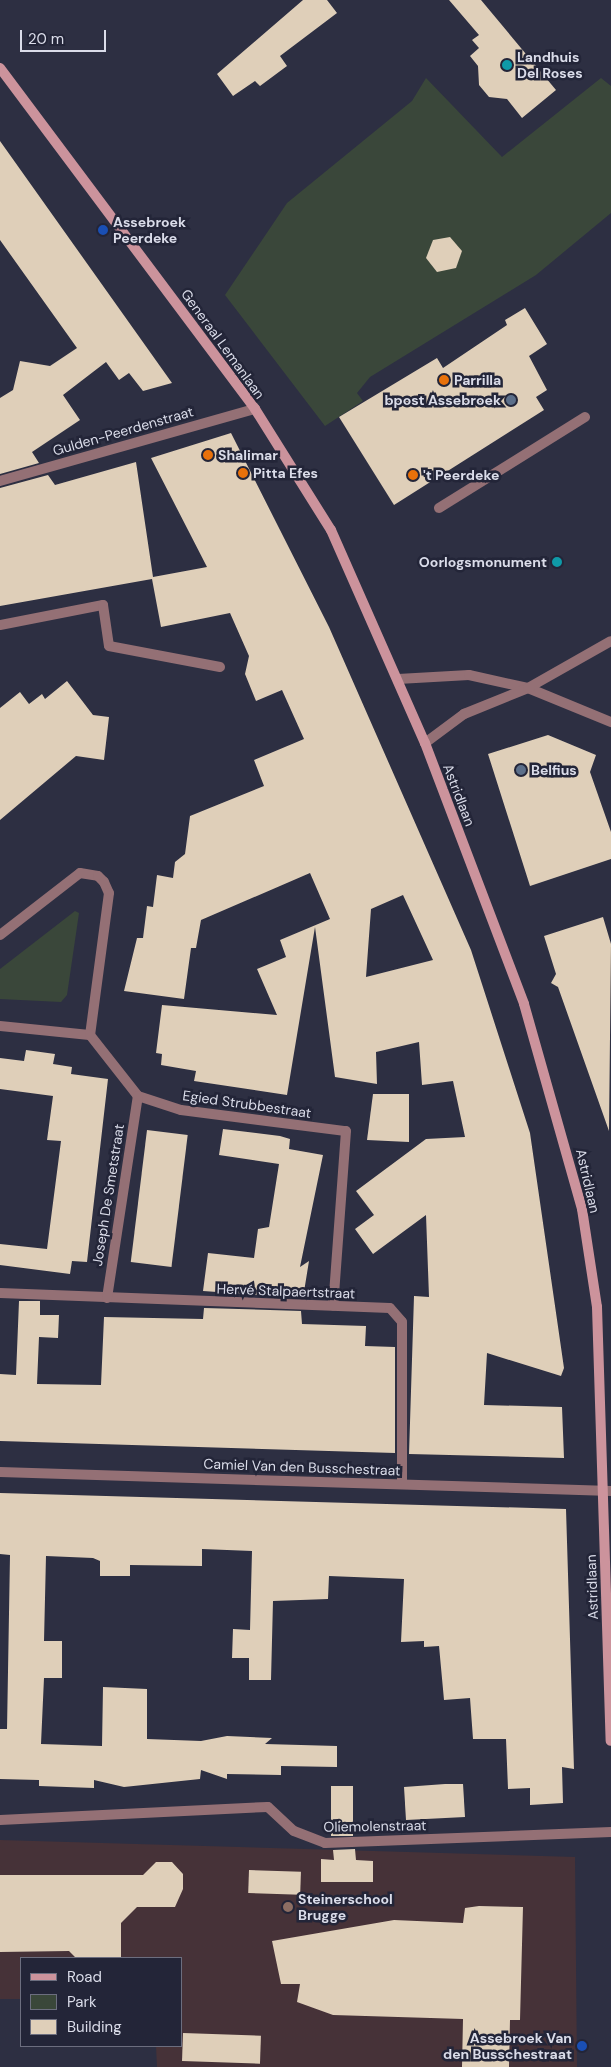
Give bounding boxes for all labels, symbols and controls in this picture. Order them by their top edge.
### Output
scale bar [22,20,109,52]
text: 20 m [28,29,64,49]
place label: Landhuis Del Roses [517,49,583,82]
marker: Landhuis Del Roses [501,59,513,71]
place label: Assebroek Peerdeke [113,214,186,246]
marker: Assebroek Peerdeke [97,224,109,236]
street label: Generaal Lemanlaan [178,286,268,402]
place label: Parrilla [454,372,501,388]
marker: Parrilla [438,374,450,386]
place label: bpost Assebroek [384,392,501,408]
marker: bpost Assebroek [505,394,517,406]
street label: Gulden-Peerdenstraat [51,403,195,459]
place label: Shalimar [218,447,278,463]
marker: Shalimar [202,449,214,461]
place label: Pitta Efes [253,465,318,481]
marker: Pitta Efes [237,467,249,479]
place label: 't Peerdeke [423,467,499,483]
marker: 't Peerdeke [407,469,419,481]
place label: Oorlogsmonument [419,554,547,570]
marker: Oorlogsmonument [551,556,563,568]
street label: Astridlaan [439,762,479,828]
place label: Belfius [531,762,577,778]
marker: Belfius [515,764,527,776]
street label: Egied Strubbestraat [182,1087,312,1121]
street label: Joseph De Smetstraat [88,1123,128,1267]
street label: Astridlaan [572,1147,604,1215]
street label: Hervé Stalpaertstraat [216,1280,356,1302]
street label: Camiel Van den Busschestraat [203,1455,401,1479]
street label: Astridlaan [582,1554,602,1620]
street label: Oliemolenstraat [323,1817,427,1835]
place label: Steinerschool Brugge [298,1891,393,1924]
marker: Steinerschool Brugge [282,1901,294,1913]
legend [20,1957,182,2047]
text: Road [67,1967,102,1987]
text: Park [67,1992,97,2012]
text: Building [67,2017,122,2037]
place label: Assebroek Van den Busschestraat [443,2030,572,2062]
marker: Assebroek Van den Busschestraat [576,2040,588,2052]

